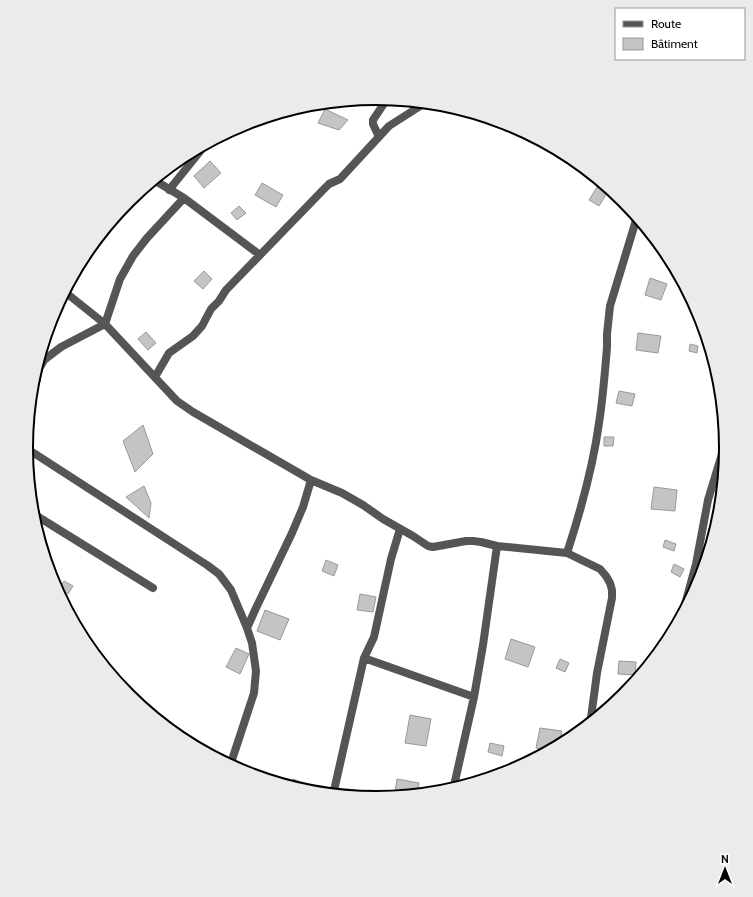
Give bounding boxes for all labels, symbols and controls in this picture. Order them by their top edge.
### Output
legend [615,8,745,60]
text: Route [651,16,681,31]
text: Bâtiment [651,36,698,51]
north arrow [705,849,745,889]
text: N [721,852,729,866]

